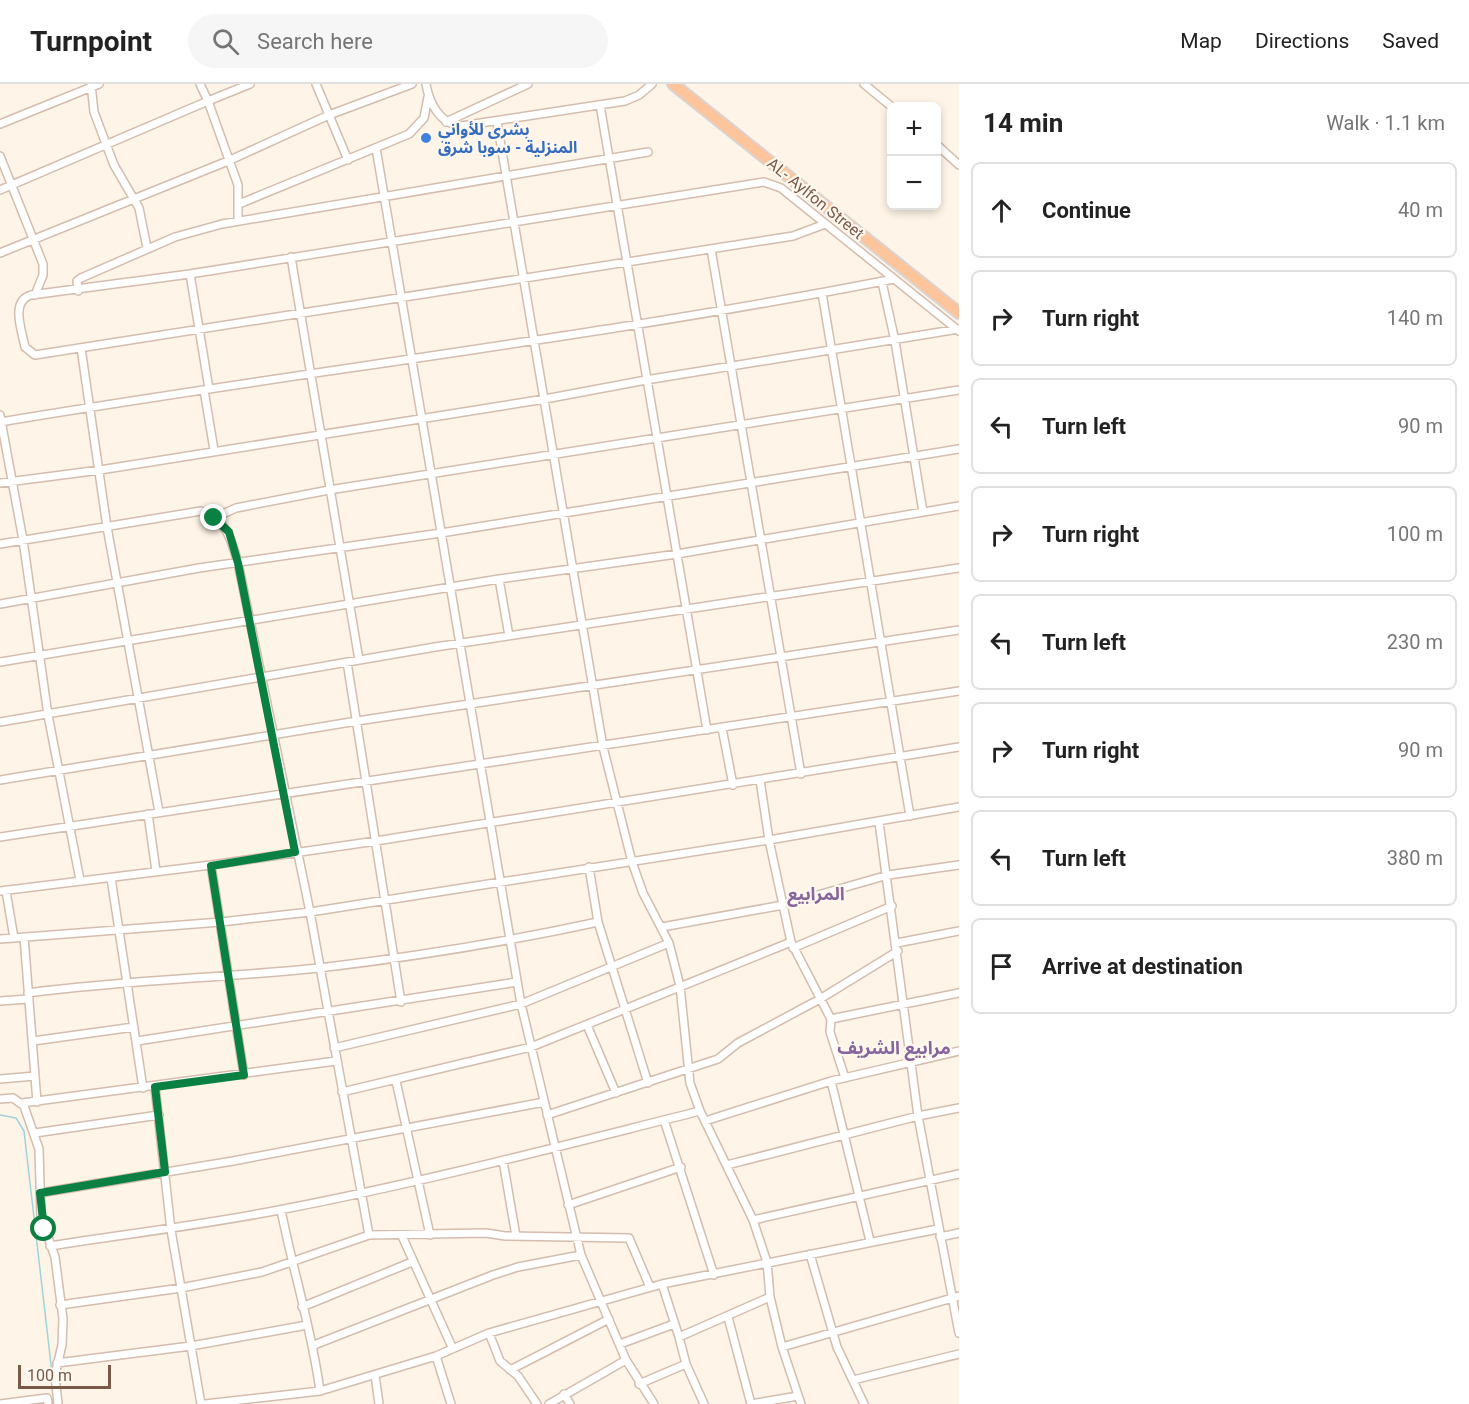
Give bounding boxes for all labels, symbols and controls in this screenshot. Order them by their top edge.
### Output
search box [188,14,608,68]
text: Turnpoint [30,25,152,58]
icon: search [209,25,242,58]
text: Search here [257,29,373,54]
text: Map [1180,29,1222,53]
text: Directions [1255,29,1349,53]
text: Saved [1382,29,1439,53]
map controls [887,102,941,210]
button: + [887,102,941,156]
text: 14 min [983,108,1063,138]
text: Walk · 1.1 km [1326,111,1445,135]
place label: بشرى للأواني المنزلية - سوبا شرق [438,120,577,157]
marker: بشرى للأواني المنزلية - سوبا شرق [419,131,433,145]
street label: AL- Aylfon Street [764,154,868,243]
button: − [887,156,941,210]
icon: ahead [985,194,1018,227]
text: Continue [1042,198,1131,223]
text: 40 m [1398,198,1443,222]
icon: right [985,302,1018,335]
text: Turn right [1042,306,1139,331]
text: 140 m [1387,306,1443,330]
icon: left [985,410,1018,443]
text: Turn left [1042,414,1126,439]
text: 90 m [1398,414,1443,438]
route end [200,504,226,530]
icon: right [985,518,1018,551]
text: Turn right [1042,522,1139,547]
text: 100 m [1387,522,1443,546]
icon: left [985,626,1018,659]
text: Turn left [1042,630,1126,655]
text: 230 m [1387,630,1443,654]
icon: right [985,734,1018,767]
text: Turn right [1042,738,1139,763]
text: 90 m [1398,738,1443,762]
icon: left [985,842,1018,875]
text: Turn left [1042,846,1126,871]
text: 380 m [1387,846,1443,870]
district label: المرابيع [787,883,845,907]
icon: arrive [985,950,1018,983]
text: Arrive at destination [1042,954,1243,979]
district label: مرابيع الشريف [837,1037,951,1061]
route start [30,1215,56,1241]
scale bar [18,1362,111,1390]
text: 100 m [27,1366,72,1385]

